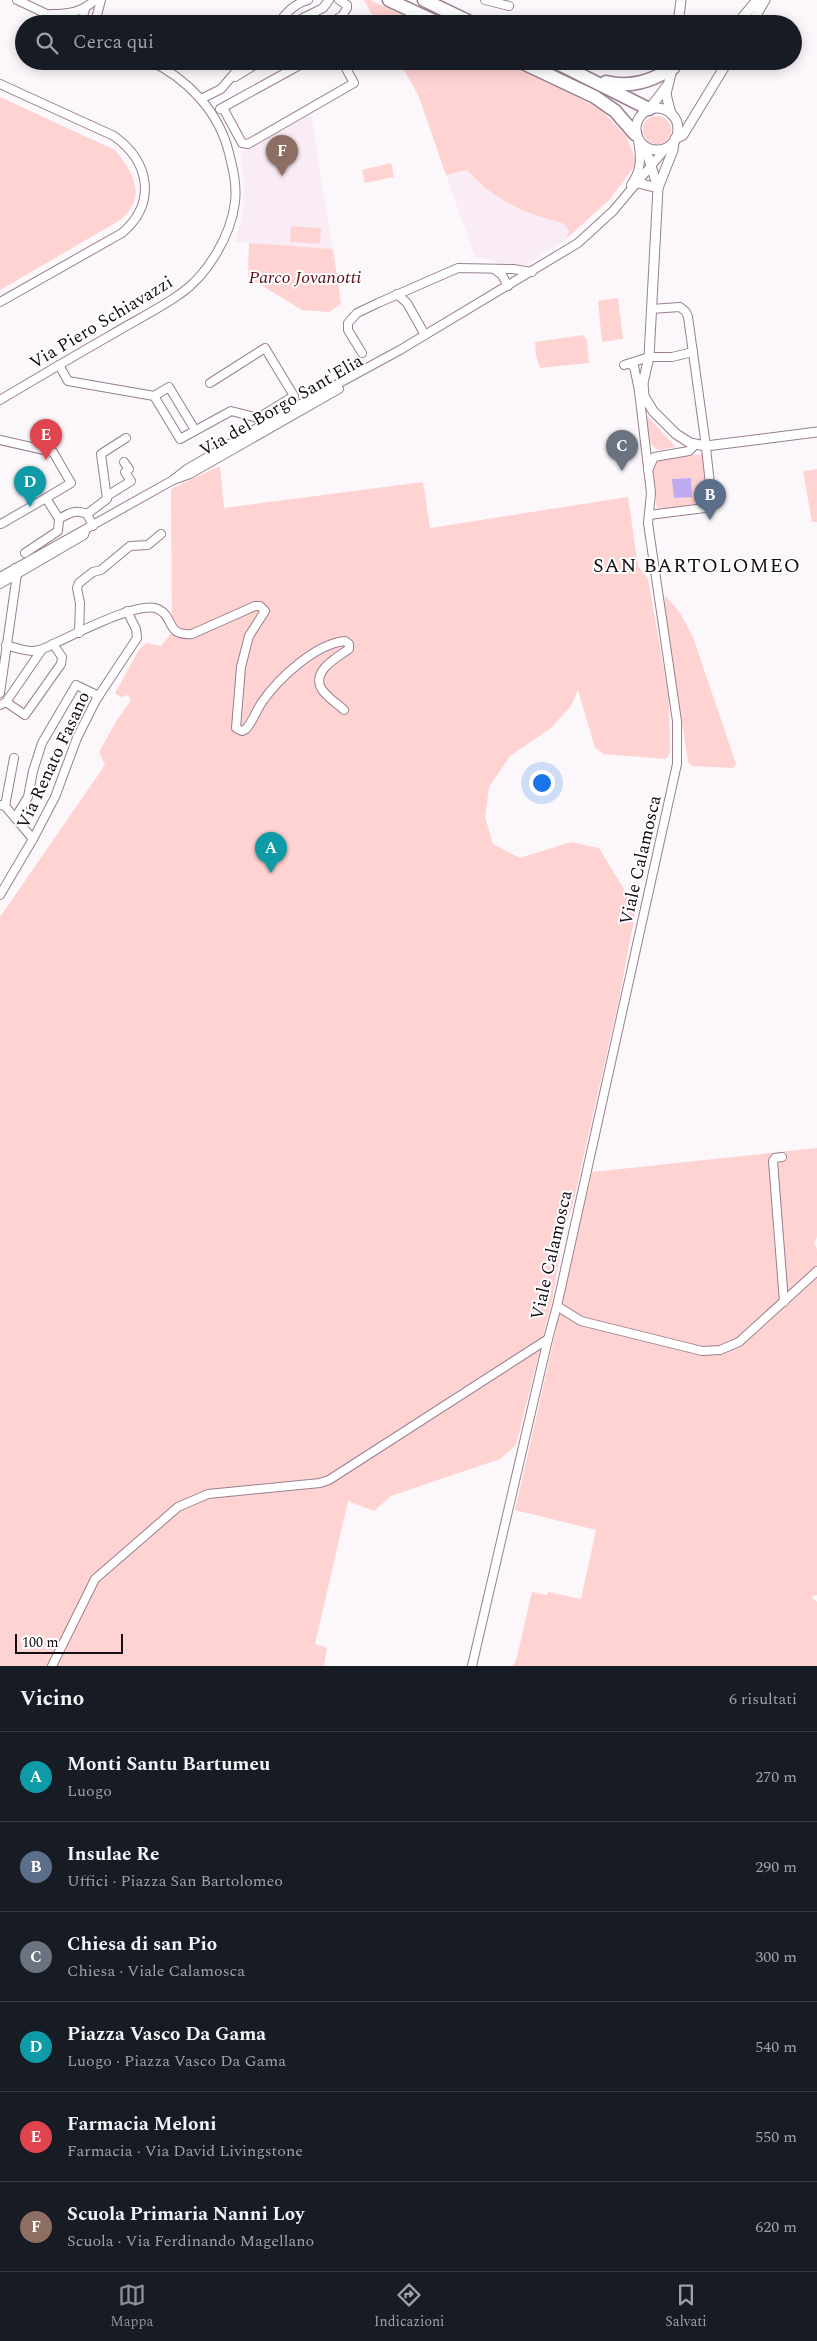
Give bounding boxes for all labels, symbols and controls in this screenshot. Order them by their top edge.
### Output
search box [15,15,802,70]
text: Cerca qui [73,28,154,57]
icon: search [33,29,61,57]
pin: F [266,135,298,176]
park label: Parco Jovanotti [248,264,362,291]
street label: Via Piero Schiavazzi [24,269,178,376]
street label: Via del Borgo Sant'Elia [194,347,368,463]
pin: E [30,419,62,460]
pin: C [606,430,638,471]
pin: D [14,466,46,507]
pin: B [694,479,726,520]
district label: SAN BARTOLOMEO [593,551,801,581]
street label: Via Renato Fasano [10,687,97,833]
your location [529,770,555,796]
street label: Viale Calamosca [612,792,669,928]
pin: A [255,832,287,873]
street label: Viale Calamosca [523,1187,580,1323]
scale bar [15,1631,122,1654]
text: 100 m [22,1632,59,1653]
text: Vicino [20,1683,84,1715]
text: 6 risultati [729,1687,797,1711]
text: Monti Santu Bartumeu [67,1750,270,1779]
text: A [30,1765,42,1789]
text: 270 m [755,1765,797,1789]
text: Luogo [67,1779,112,1803]
text: Insulae Re [67,1840,159,1869]
text: B [30,1855,42,1879]
text: 290 m [755,1855,797,1879]
text: Uffici · Piazza San Bartolomeo [67,1869,283,1893]
text: Chiesa di san Pio [67,1930,217,1959]
text: C [30,1945,42,1969]
text: 300 m [755,1945,797,1969]
text: Chiesa · Viale Calamosca [67,1959,245,1983]
text: Piazza Vasco Da Gama [67,2020,266,2049]
text: D [30,2035,42,2059]
text: 540 m [755,2035,797,2059]
text: Luogo · Piazza Vasco Da Gama [67,2049,286,2073]
text: Farmacia Meloni [67,2110,216,2139]
text: E [31,2125,41,2149]
text: 550 m [755,2125,797,2149]
text: Farmacia · Via David Livingstone [67,2139,303,2163]
text: Scuola Primaria Nanni Loy [67,2200,304,2229]
text: F [31,2215,41,2239]
text: 620 m [755,2215,797,2239]
text: Scuola · Via Ferdinando Magellano [67,2229,314,2253]
tab: Mappa [110,2281,153,2332]
tab: Indicazioni [374,2281,444,2332]
tab: Salvati [665,2281,707,2332]

